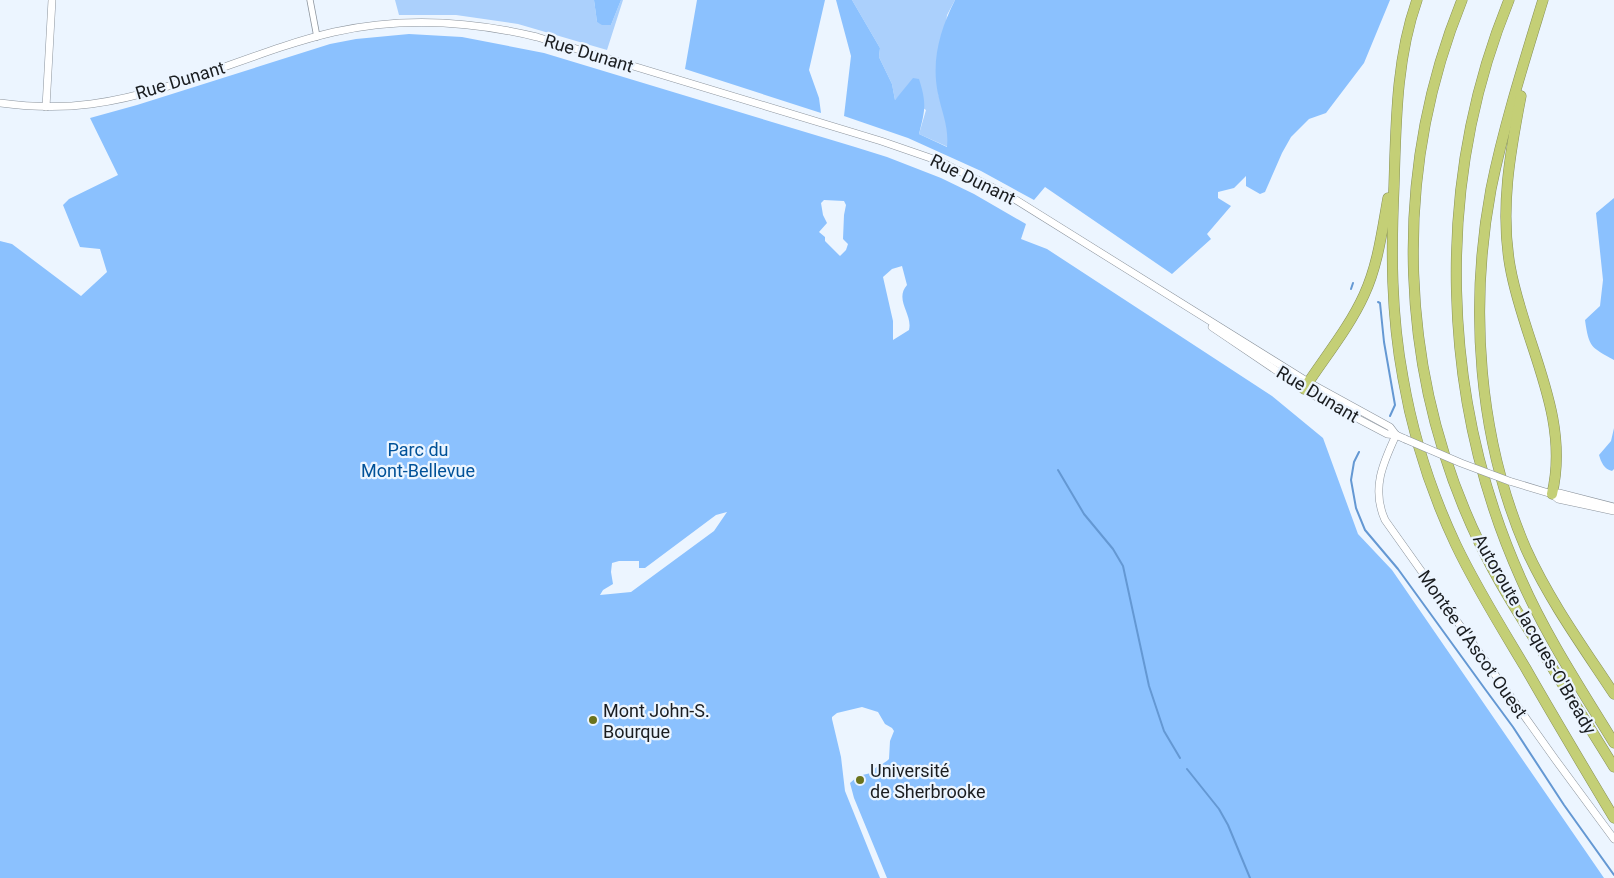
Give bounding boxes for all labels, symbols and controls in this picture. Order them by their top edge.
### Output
street label: Rue Dunant [542,29,636,77]
street label: Rue Dunant [133,56,227,104]
street label: Rue Dunant [927,149,1019,209]
street label: Rue Dunant [1273,361,1363,427]
park label: Parc du Mont-Bellevue [361,439,475,481]
street label: Autoroute Jacques-O'Bready [1469,530,1601,738]
street label: Montée d'Ascot Ouest [1414,566,1532,722]
place label: Mont John-S. Bourque [603,700,710,742]
marker: Mont John-S. Bourque [587,714,599,726]
place label: Université de Sherbrooke [870,760,985,802]
marker: Université de Sherbrooke [854,774,866,786]

